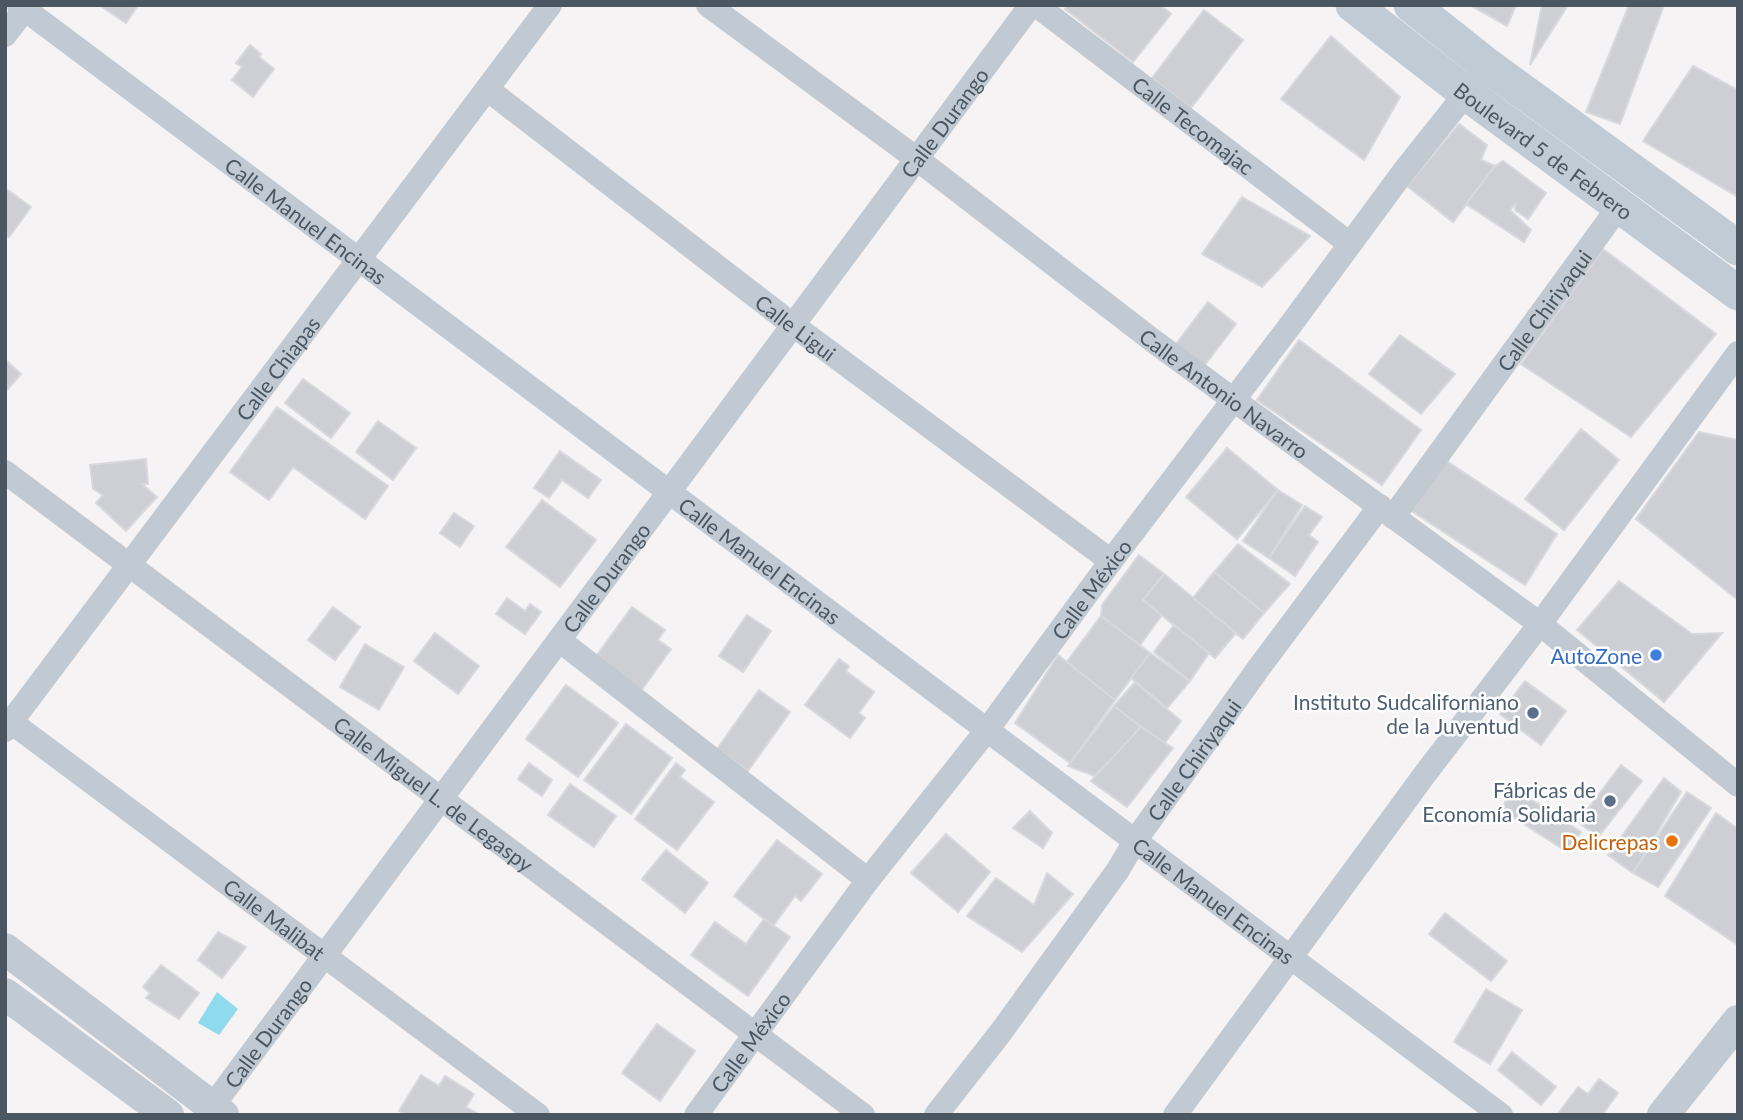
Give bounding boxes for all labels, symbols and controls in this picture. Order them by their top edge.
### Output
street label: Calle Durango [895,62,993,182]
street label: Calle Tecomajac [1128,71,1259,179]
street label: Boulevard 5 de Febrero [1450,76,1638,224]
street label: Calle Manuel Encinas [221,152,392,289]
street label: Calle Chiriyaqui [1491,244,1596,376]
street label: Calle Ligui [751,288,841,365]
street label: Calle Chiapas [230,311,324,425]
street label: Calle Antonio Navarro [1135,323,1314,463]
street label: Calle Manuel Encinas [675,492,846,629]
street label: Calle Durango [557,517,655,637]
street label: Calle México [1046,534,1136,644]
place label: AutoZone [1551,643,1642,668]
marker: AutoZone [1648,647,1664,663]
place label: Instituto Sudcaliforniano de la Juventud [1293,689,1519,738]
street label: Calle Chiriyaqui [1141,694,1245,825]
marker: Instituto Sudcaliforniano de la Juventud [1525,705,1541,721]
street label: Calle Miguel L. de Legaspy [329,711,539,876]
place label: Fábricas de Economía Solidaria [1422,777,1596,826]
marker: Fábricas de Economía Solidaria [1602,793,1618,809]
place label: Delicrepas [1561,829,1658,854]
street label: Calle Manuel Encinas [1128,831,1300,969]
marker: Delicrepas [1664,833,1680,849]
street label: Calle Malibat [219,873,331,965]
street label: Calle Durango [218,972,317,1092]
street label: Calle México [705,986,795,1097]

